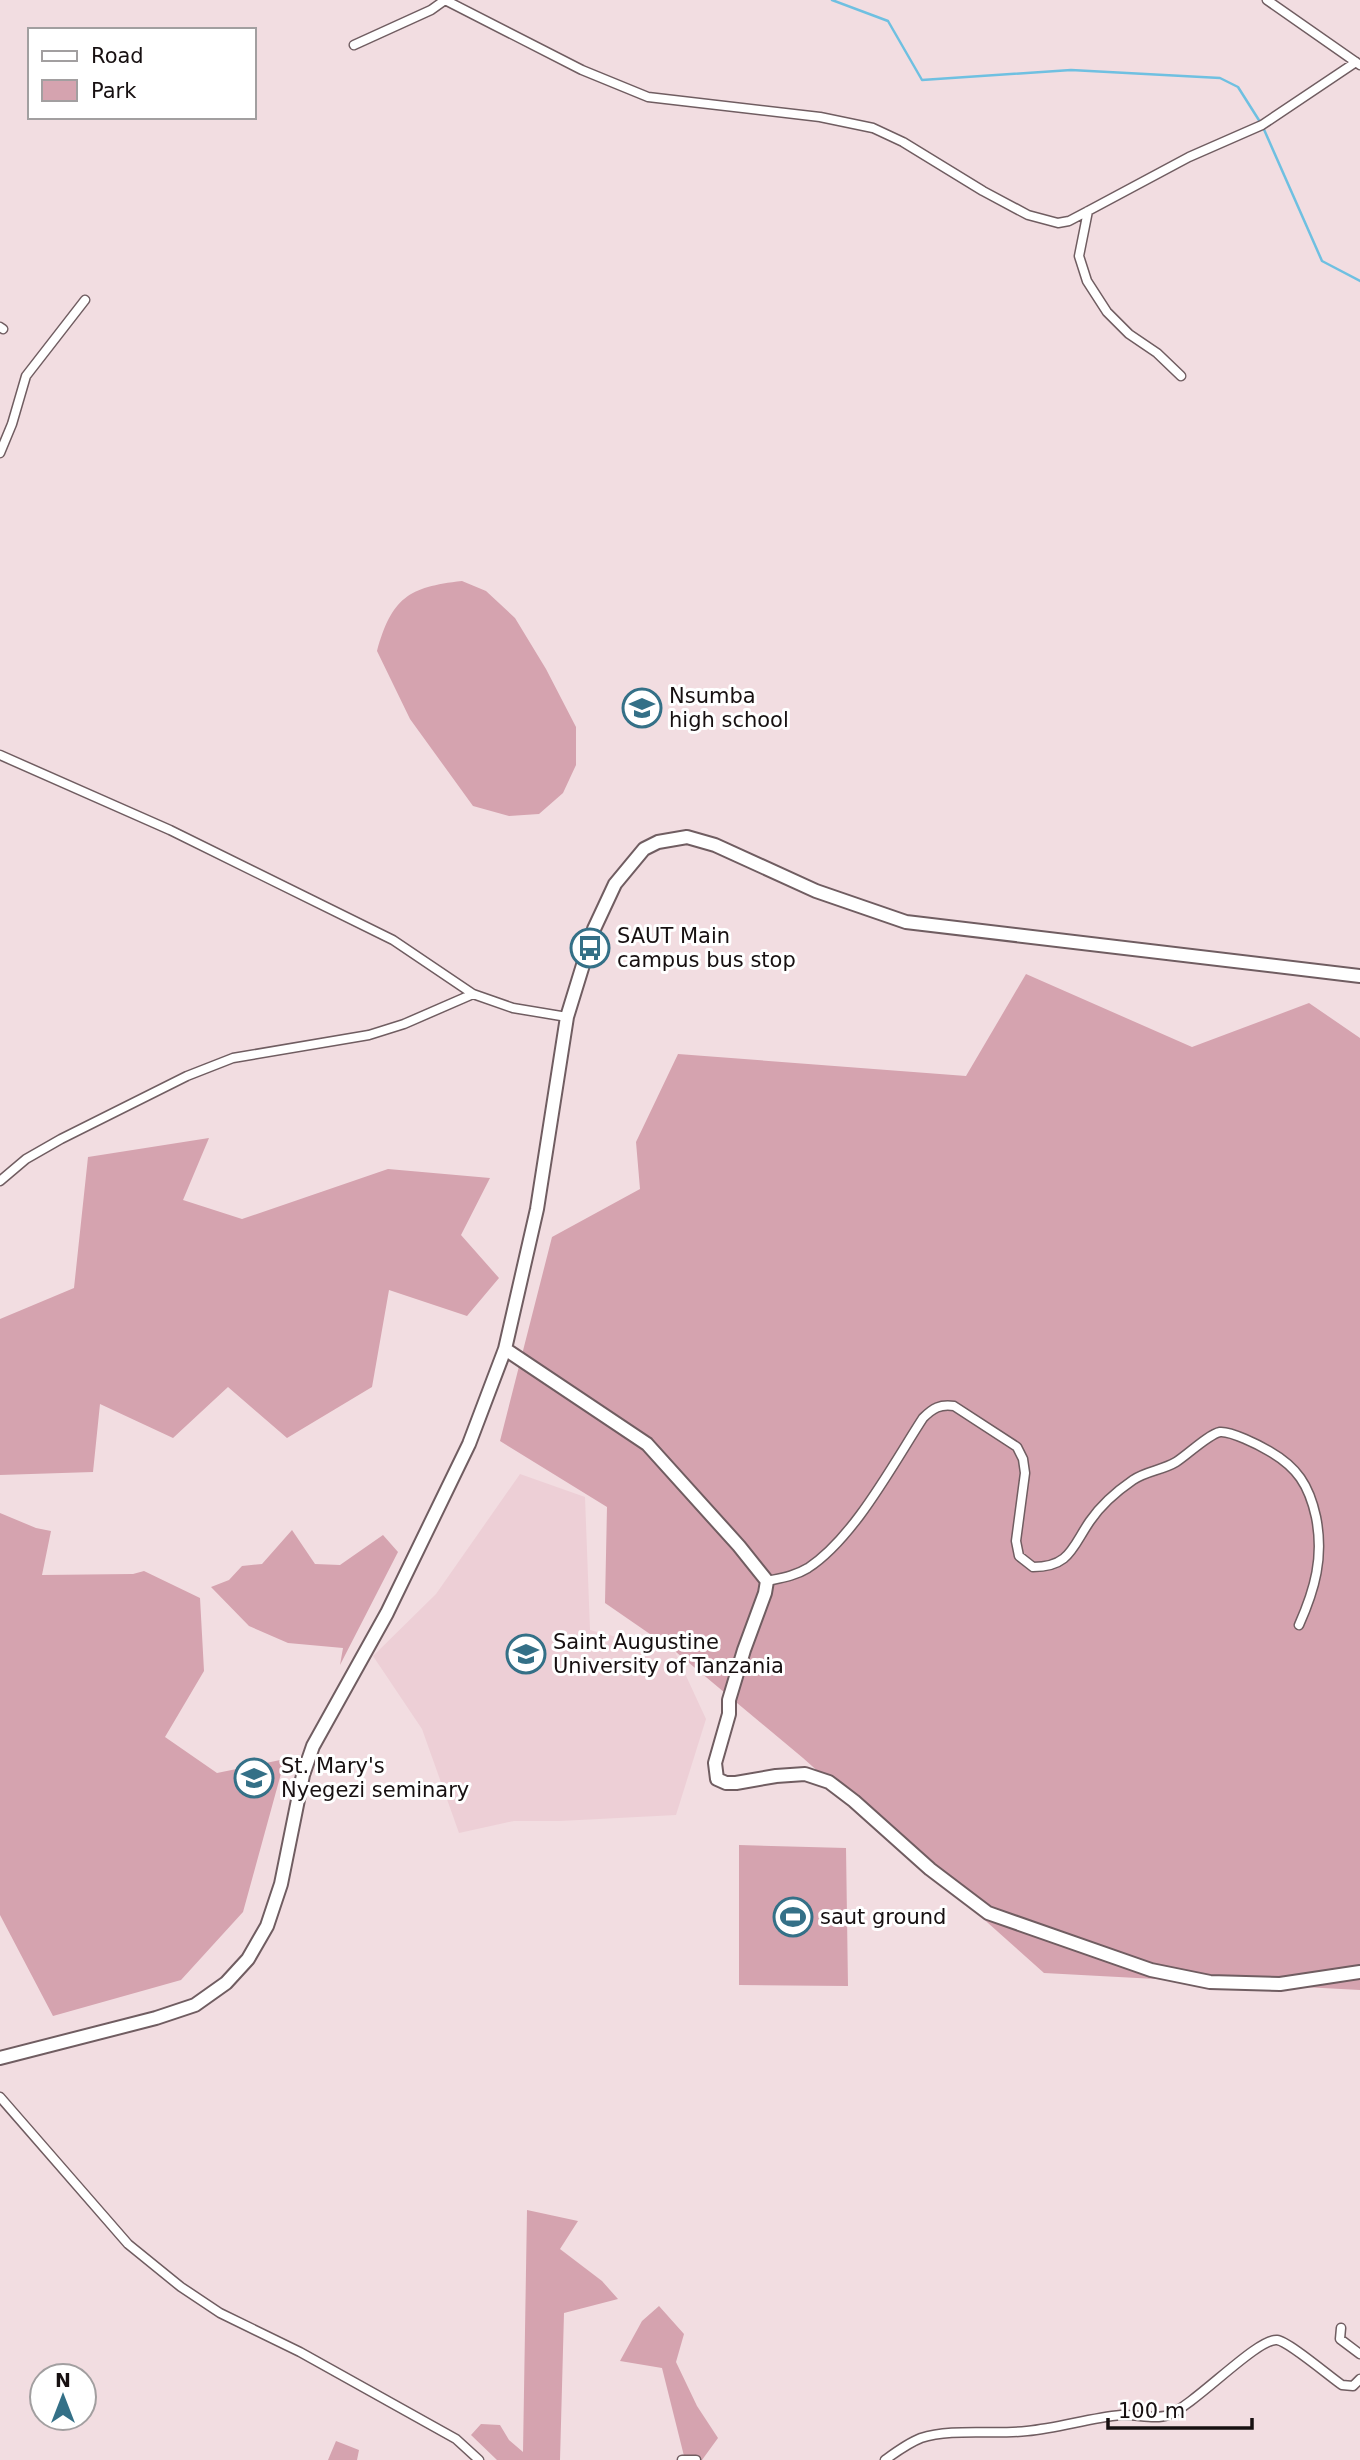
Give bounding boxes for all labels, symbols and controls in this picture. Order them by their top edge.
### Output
legend [28,28,256,119]
text: Road [91,44,144,68]
text: Park [91,79,137,103]
place label: Nsumba high school [669,684,789,732]
school or university icon: Nsumba high school [621,687,663,729]
place label: SAUT Main campus bus stop [617,924,796,972]
bus stop icon: SAUT Main campus bus stop [569,927,611,969]
place label: Saint Augustine University of Tanzania [553,1630,784,1678]
school or university icon: Saint Augustine University of Tanzania [505,1633,547,1675]
place label: St. Mary's Nyegezi seminary [281,1754,469,1802]
school or university icon: St. Mary's Nyegezi seminary [233,1757,275,1799]
sports icon: saut ground [772,1896,814,1938]
place label: saut ground [820,1905,946,1929]
north arrow [28,2362,98,2432]
text: N [55,2369,71,2391]
scale bar [1108,2386,1252,2430]
text: 100 m [1118,2399,1185,2423]

